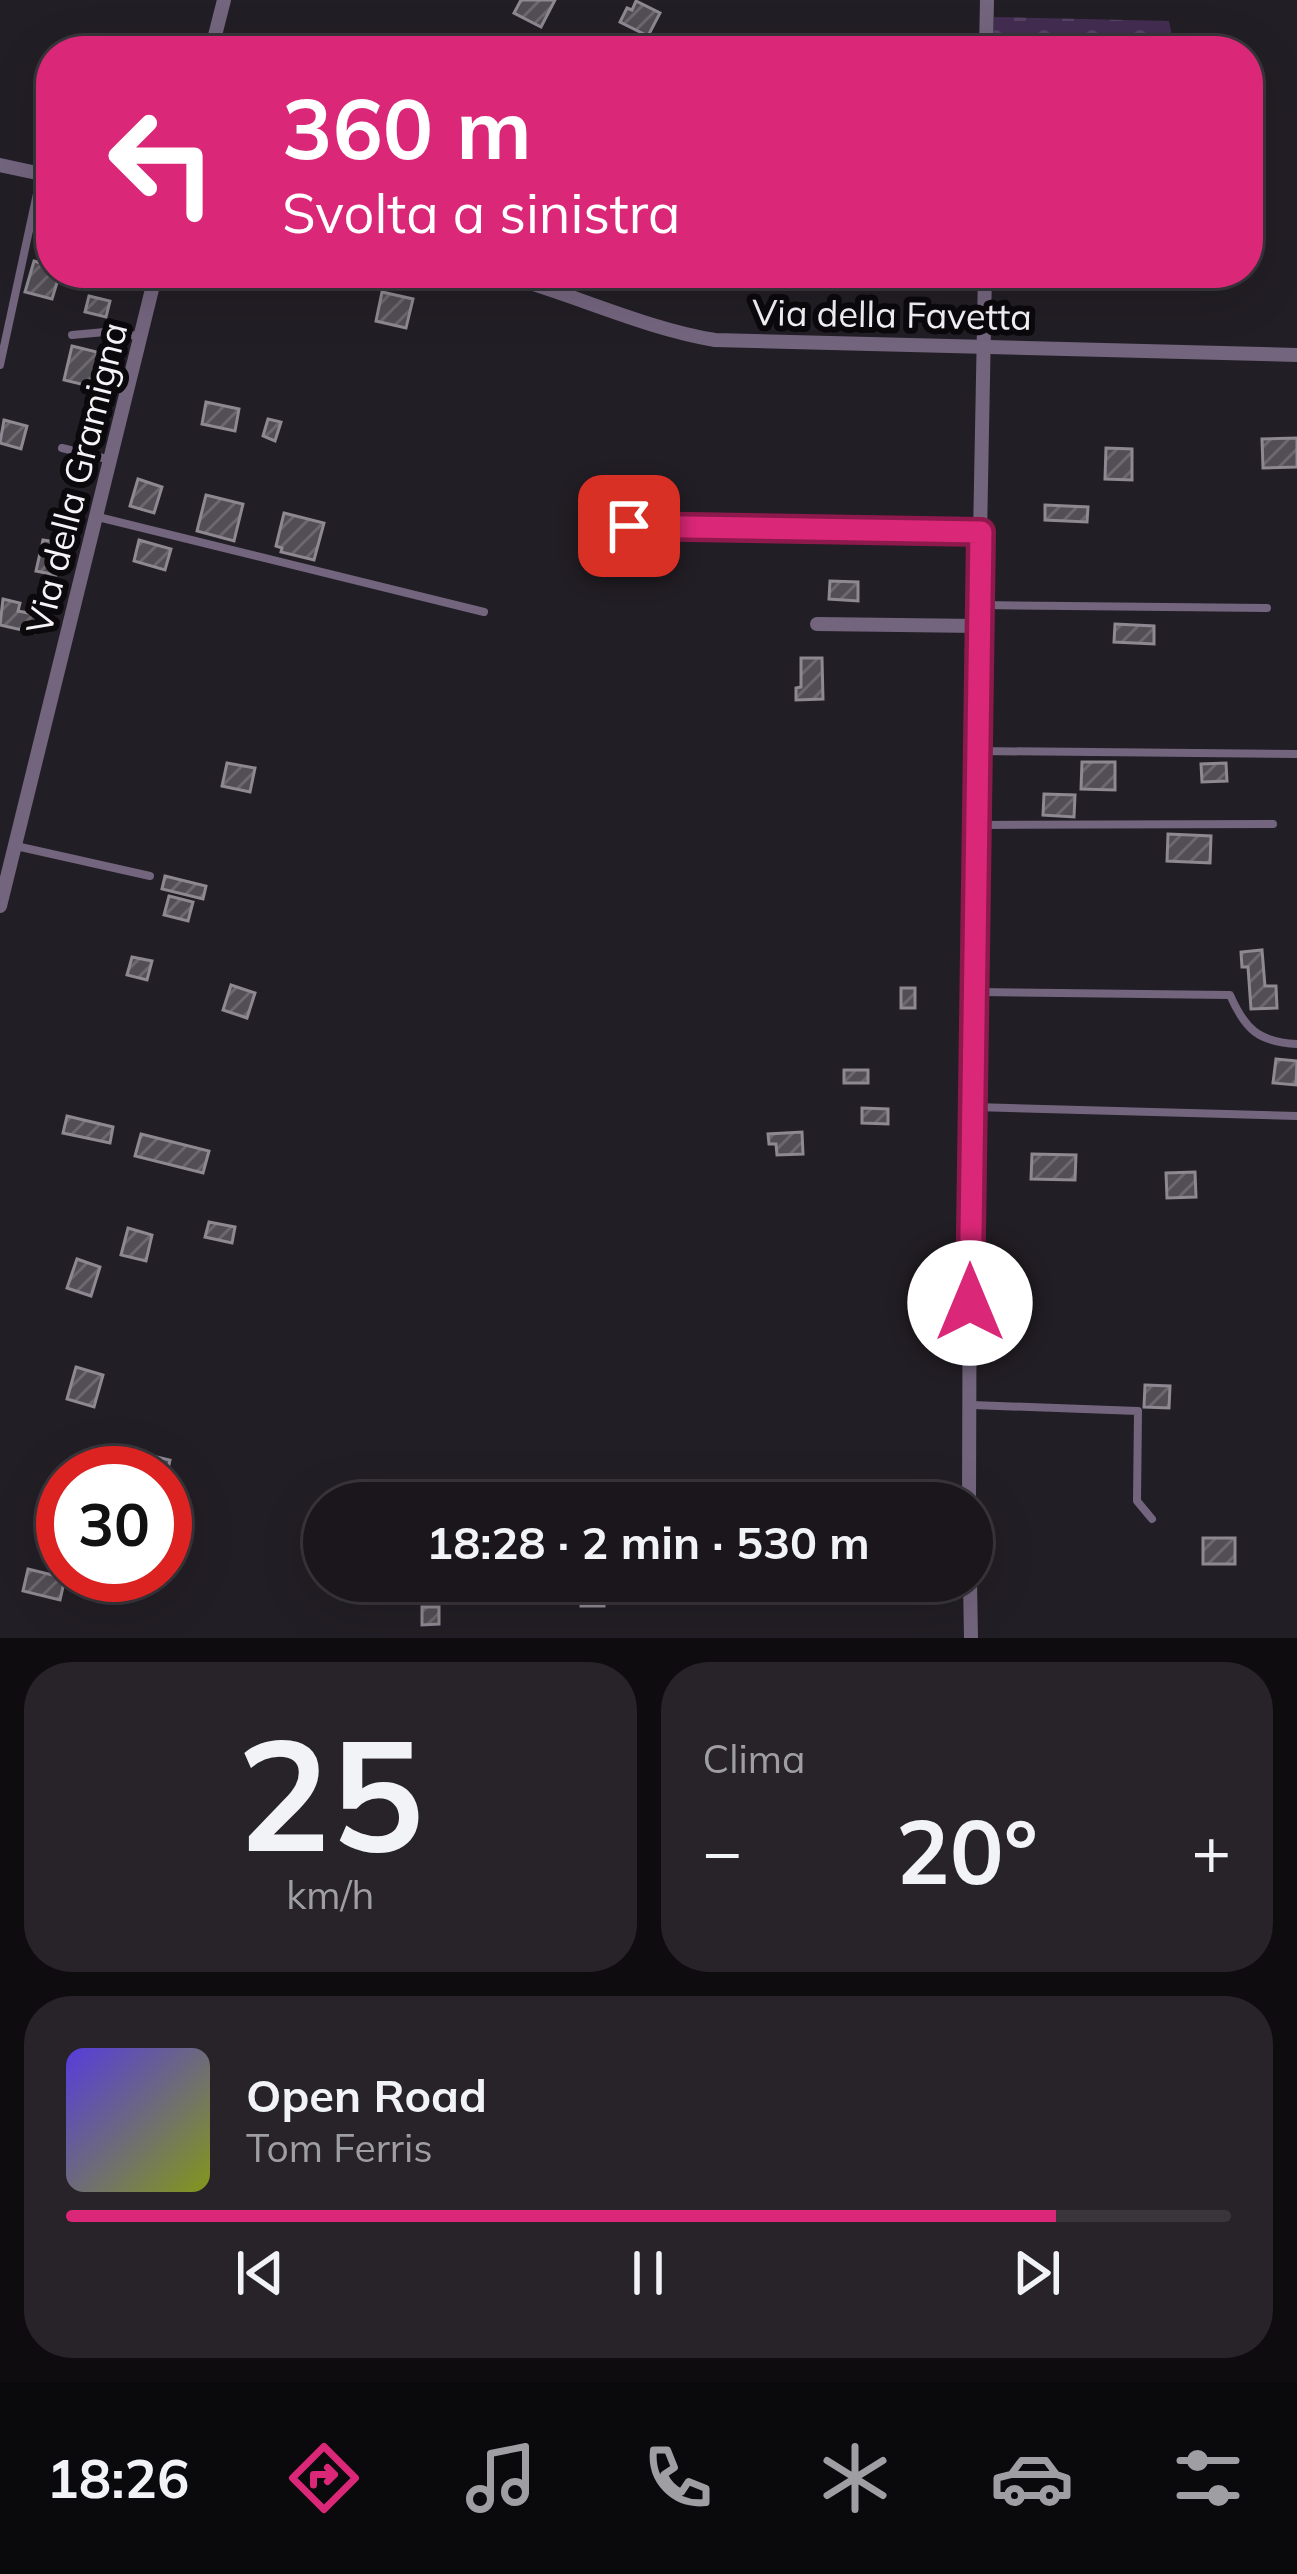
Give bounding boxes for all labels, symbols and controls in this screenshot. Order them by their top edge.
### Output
text: 360 m [282,75,532,180]
icon: left [84,84,240,240]
text: Svolta a sinistra [282,179,680,247]
street label: Via della Favetta [752,289,1032,339]
street label: Via della Gramigna [16,318,136,638]
pin [578,475,680,577]
icon: arrive [596,493,662,559]
position arrow [907,1240,1033,1366]
speed limit sign: 30 [36,1446,192,1602]
text: 18:28 · 2 min · 530 m [426,1514,870,1570]
text: 25 [237,1694,424,1890]
text: Clima [703,1734,805,1783]
text: 20° [896,1794,1038,1907]
text: − [703,1809,742,1892]
text: + [1191,1809,1231,1892]
text: km/h [286,1870,374,1919]
text: Open Road [246,2067,487,2123]
text: Tom Ferris [246,2123,433,2172]
icon: previous [227,2240,293,2306]
icon: pause [615,2240,681,2306]
icon: next [1004,2240,1070,2306]
icon: directions [282,2436,366,2520]
icon: music [459,2436,543,2520]
icon: phone [636,2436,720,2520]
icon: climate [813,2436,897,2520]
icon: car [990,2436,1074,2520]
icon: filters [1166,2436,1250,2520]
text: 18:26 [46,2444,189,2512]

